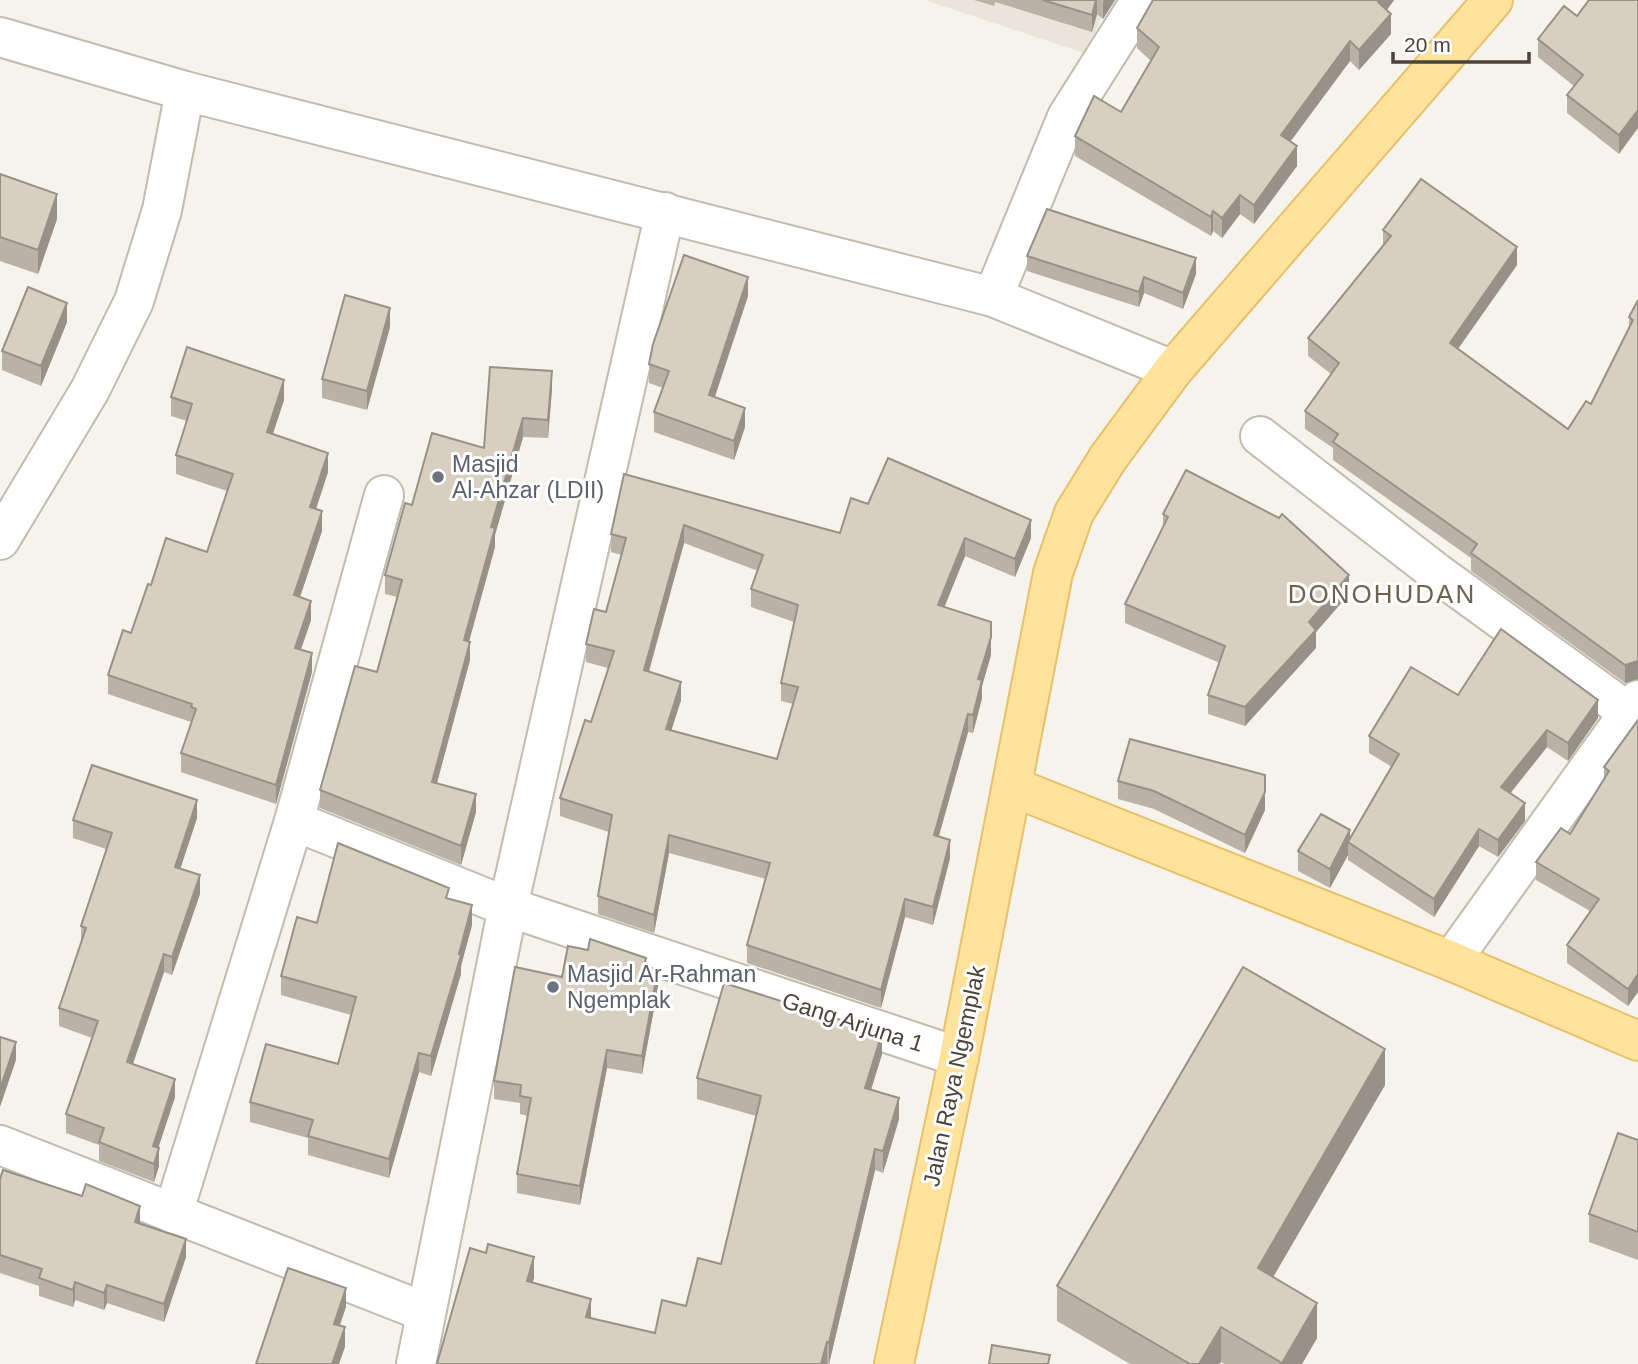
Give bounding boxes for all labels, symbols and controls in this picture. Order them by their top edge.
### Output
scale bar [1393,21,1530,65]
text: 20 m [1404,33,1451,56]
place label: Masjid Al-Ahzar (LDII) [452,451,604,503]
marker: Masjid Al-Ahzar (LDII) [430,469,446,485]
district label: DONOHUDAN [1288,579,1476,609]
place label: Masjid Ar-Rahman Ngemplak [567,961,756,1013]
street label: Jalan Raya Ngemplak [918,963,990,1189]
marker: Masjid Ar-Rahman Ngemplak [545,979,561,995]
street label: Gang Arjuna 1 [779,987,927,1057]

